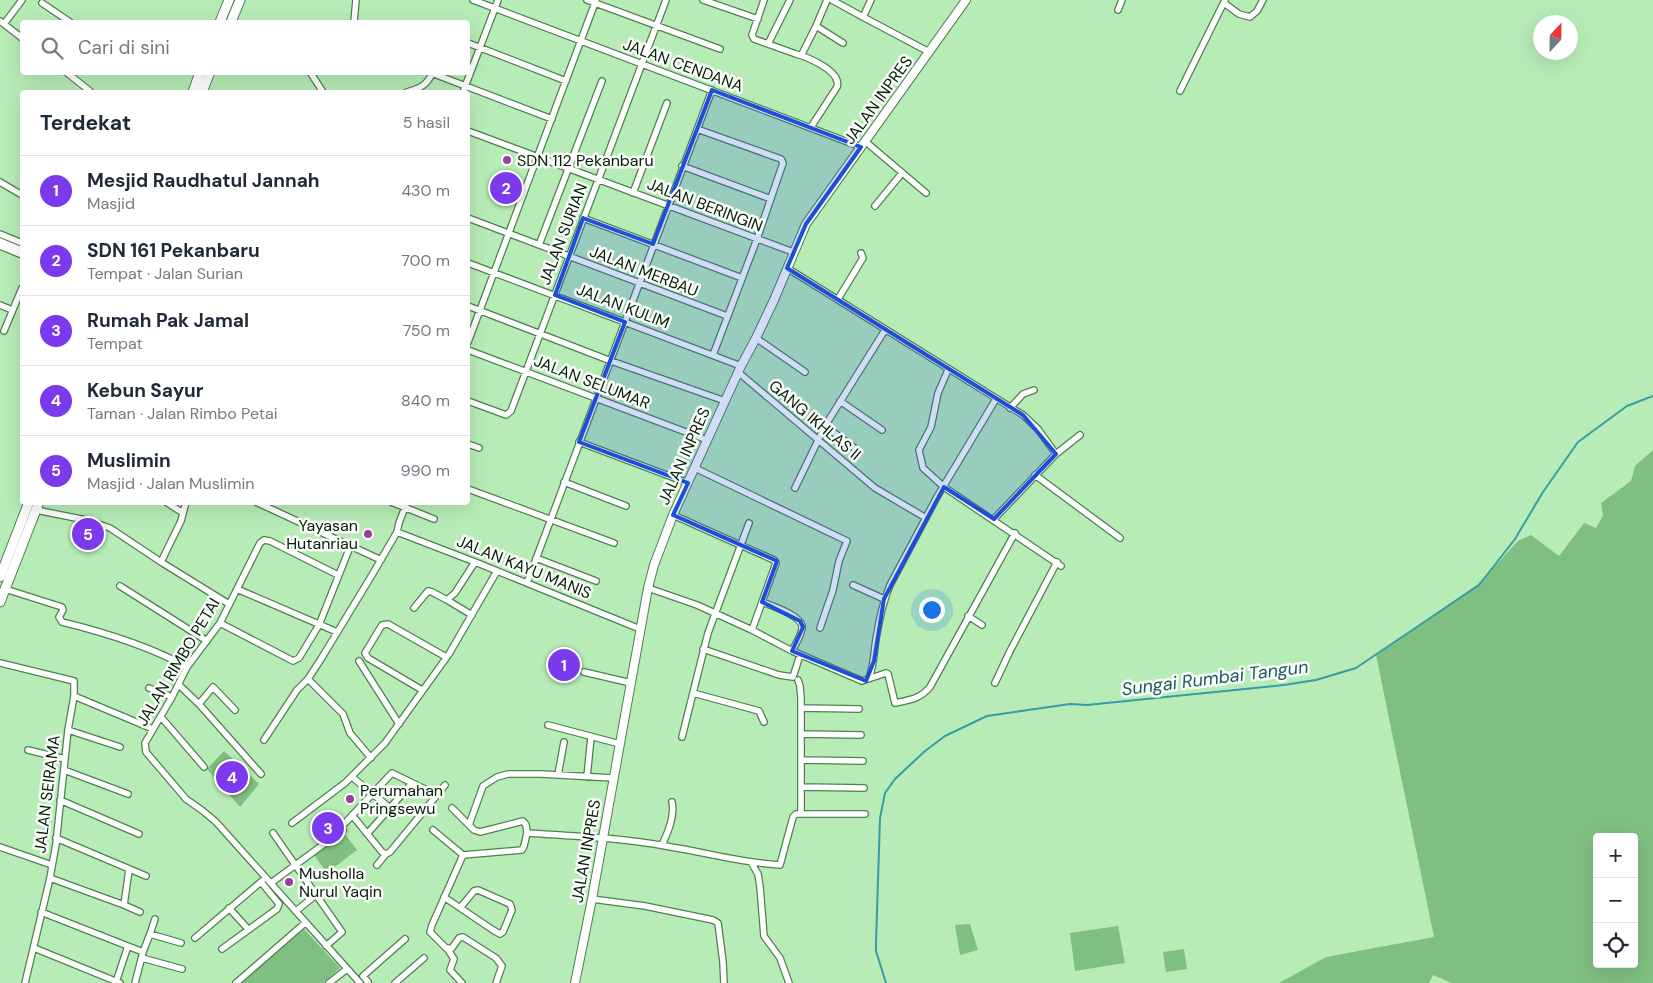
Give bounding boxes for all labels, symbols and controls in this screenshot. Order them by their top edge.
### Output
north arrow [1533,15,1578,60]
search box [20,20,470,75]
street label: JALAN CENDANA [620,33,746,97]
icon: search [38,34,66,62]
text: Cari di sini [78,35,170,60]
street label: JALAN INPRES [839,52,917,148]
text: Terdekat [40,109,131,137]
text: 5 hasil [403,112,450,133]
place label: SDN 112 Pekanbaru [517,150,654,171]
marker: SDN 112 Pekanbaru [501,154,513,166]
text: Mesjid Raudhatul Jannah [87,168,320,193]
pin: 2 [490,169,522,207]
street label: JALAN BERINGIN [644,173,766,237]
text: 1 [53,180,59,201]
text: 430 m [401,180,450,201]
street label: JALAN SURIAN [534,180,592,288]
text: Masjid [87,193,135,214]
text: SDN 161 Pekanbaru [87,238,260,263]
street label: JALAN MERBAU [587,241,701,301]
text: 2 [51,250,61,271]
text: 700 m [401,250,450,271]
text: Tempat · Jalan Surian [87,263,243,284]
street label: JALAN KULIM [573,279,673,333]
text: Rumah Pak Jamal [87,308,249,333]
text: 3 [51,320,61,341]
text: 750 m [403,320,450,341]
text: Tempat [87,333,143,354]
street label: JALAN SELUMAR [531,350,653,414]
street label: GANG IKHLAS II [764,375,866,465]
text: Kebun Sayur [87,378,204,403]
text: 4 [51,390,61,411]
text: 840 m [401,390,450,411]
text: Taman · Jalan Rimbo Petai [87,403,278,424]
street label: JALAN INPRES [653,404,715,508]
text: Muslimin [87,448,171,473]
text: 5 [51,460,61,481]
text: 990 m [400,460,450,481]
text: Masjid · Jalan Muslimin [87,473,254,494]
pin: 5 [72,515,104,553]
place label: Yayasan Hutanriau [286,515,358,554]
marker: Yayasan Hutanriau [362,528,374,540]
street label: JALAN KAYU MANIS [454,530,594,604]
street label: JALAN RIMBO PETAI [131,594,225,730]
your location [919,597,945,623]
pin: 1 [548,646,580,684]
water label: Sungai Rumbai Tangun [1120,655,1310,701]
street label: JALAN SEIRAMA [29,733,65,854]
pin: 4 [216,758,248,796]
place label: Perumahan Pringsewu [360,780,443,819]
marker: Perumahan Pringsewu [344,793,356,805]
street label: JALAN INPRES [567,798,605,904]
pin: 3 [312,809,344,847]
map controls [1593,833,1638,968]
button: + [1593,833,1638,878]
place label: Musholla Nurul Yaqin [299,863,382,902]
marker: Musholla Nurul Yaqin [283,876,295,888]
button: − [1593,878,1638,923]
button: locate [1593,923,1638,968]

